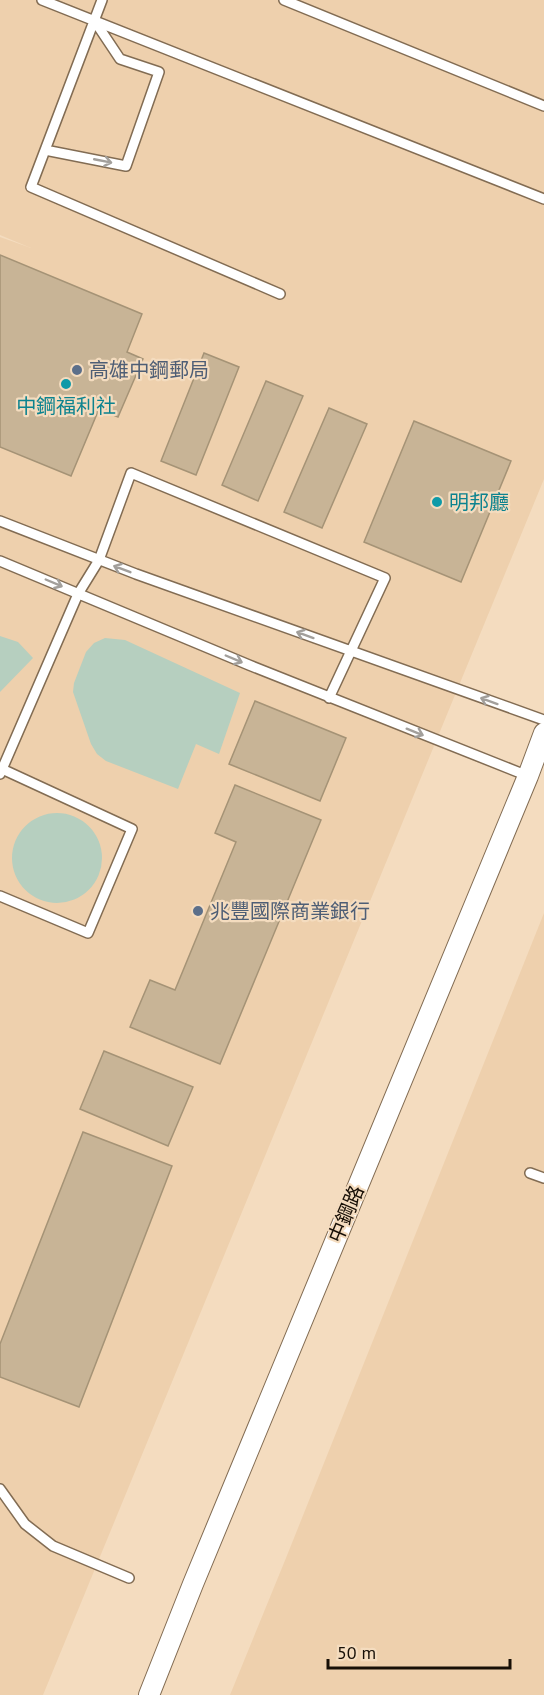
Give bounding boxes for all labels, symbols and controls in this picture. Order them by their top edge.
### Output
one-way arrow [92,156,112,167]
place label: 高雄中鋼郵局 [89,357,209,383]
marker: 高雄中鋼郵局 [70,363,84,377]
marker: 中鋼福利社 [59,377,73,391]
place label: 中鋼福利社 [16,393,116,419]
place label: 明邦廳 [449,489,509,515]
marker: 明邦廳 [430,495,444,509]
one-way arrow [113,562,132,573]
one-way arrow [45,579,63,590]
one-way arrow [297,628,315,639]
one-way arrow [224,654,242,665]
one-way arrow [480,694,499,705]
one-way arrow [405,727,423,738]
place label: 兆豐國際商業銀行 [210,898,370,924]
marker: 兆豐國際商業銀行 [191,904,205,918]
street label: 中鋼路 [322,1181,370,1247]
scale bar [328,1632,510,1670]
text: 50 m [337,1641,376,1664]

